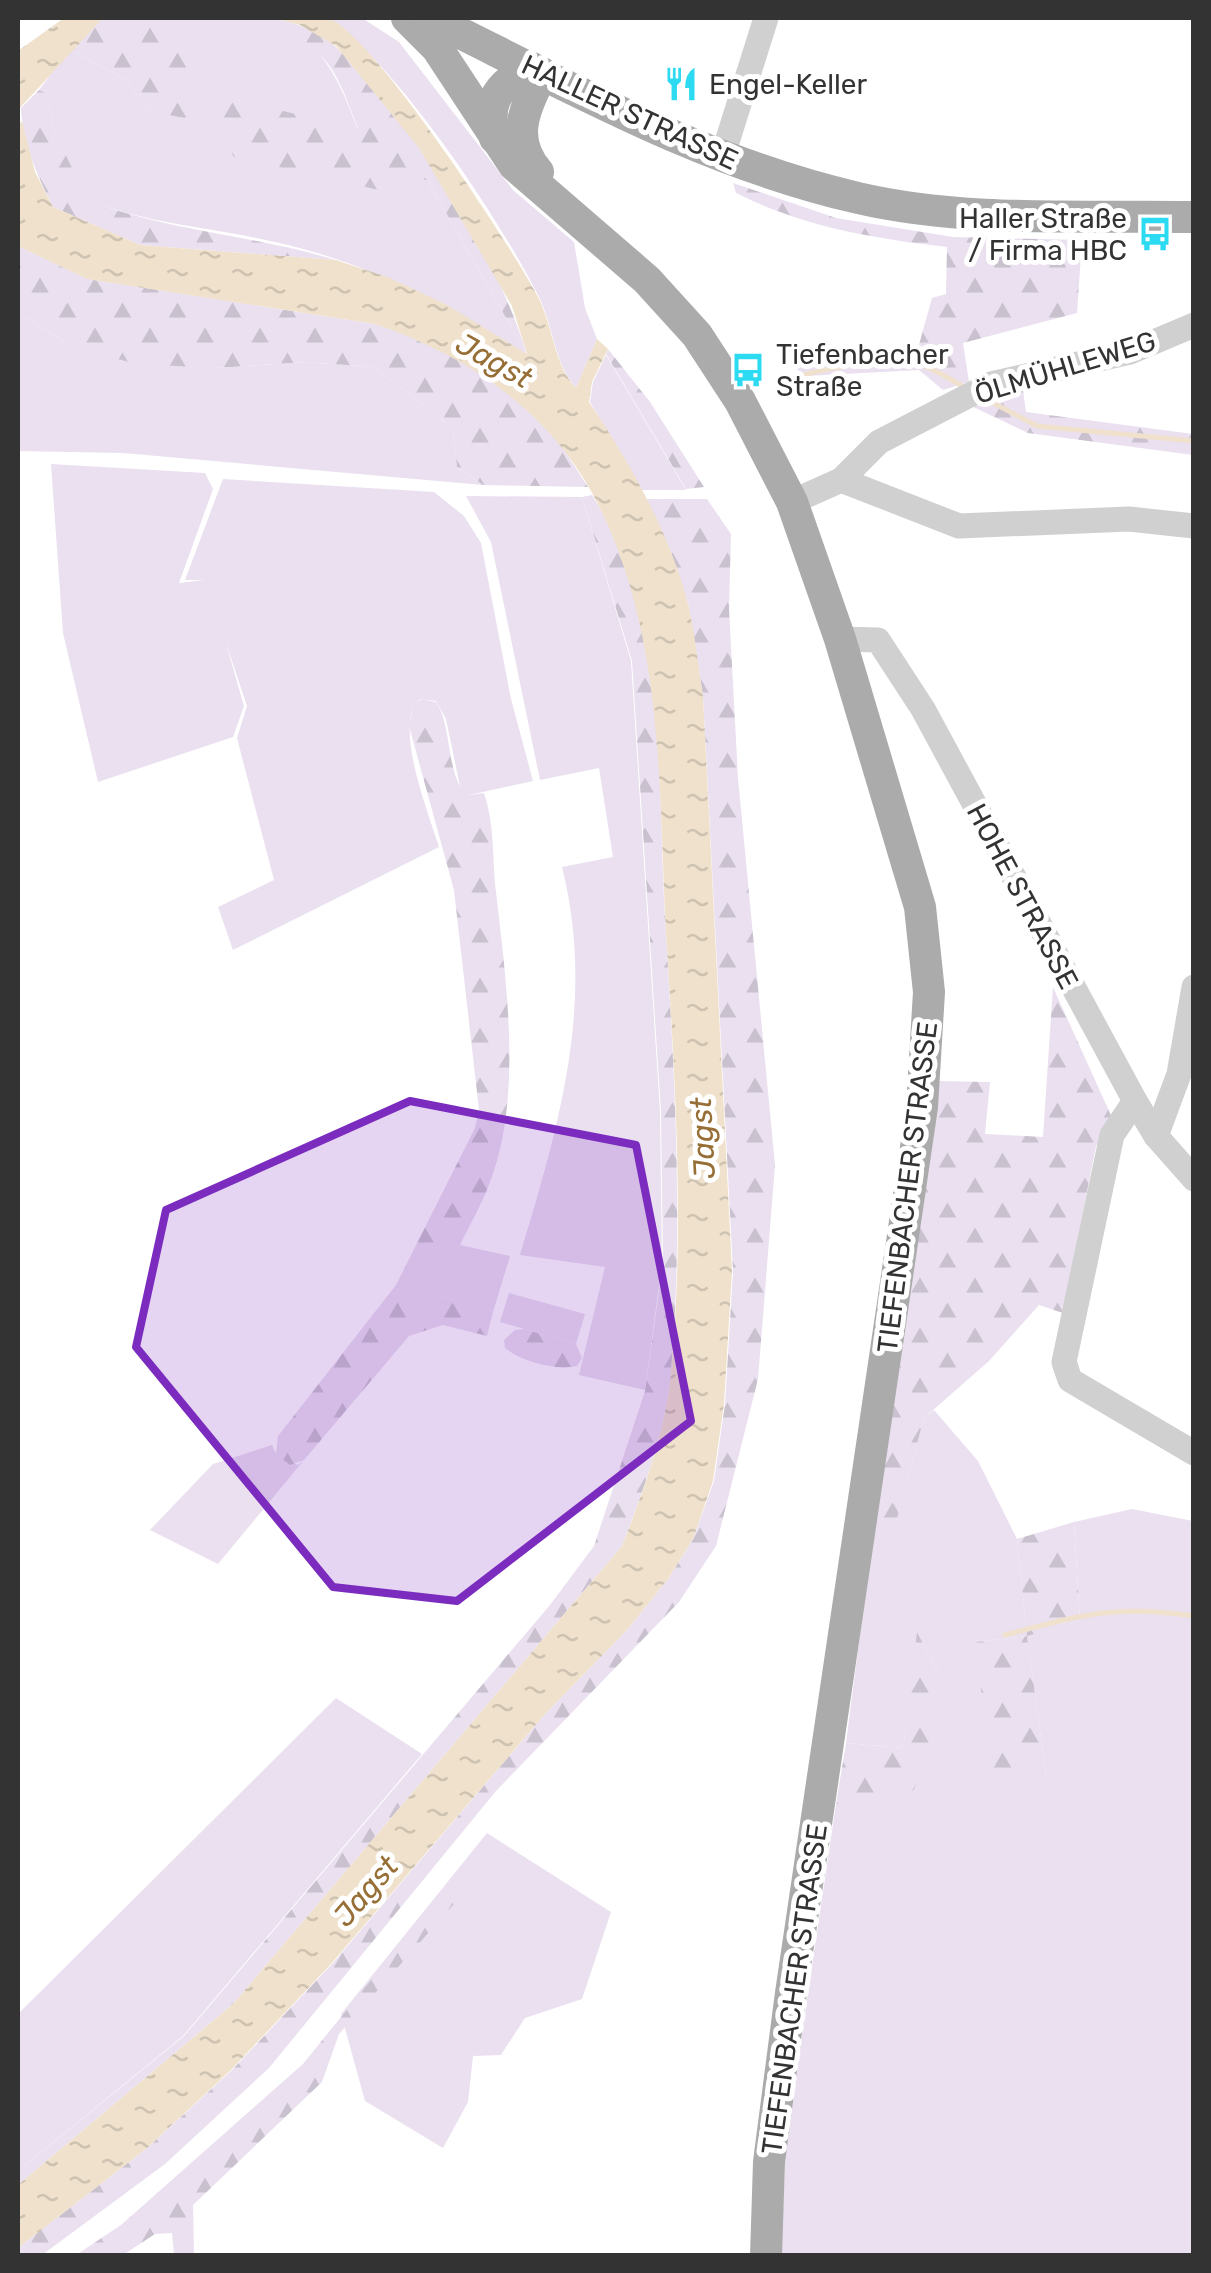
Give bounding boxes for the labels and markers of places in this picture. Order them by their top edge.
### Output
restaurant icon: Engel-Keller [662,65,700,103]
place label: Engel-Keller [709,68,867,101]
place label: Haller Straße / Firma HBC [959,202,1127,267]
bus stop icon: Haller Straße / Firma HBC [1136,215,1174,253]
place label: Tiefenbacher Straße [776,338,949,403]
bus stop icon: Tiefenbacher Straße [729,351,767,389]

